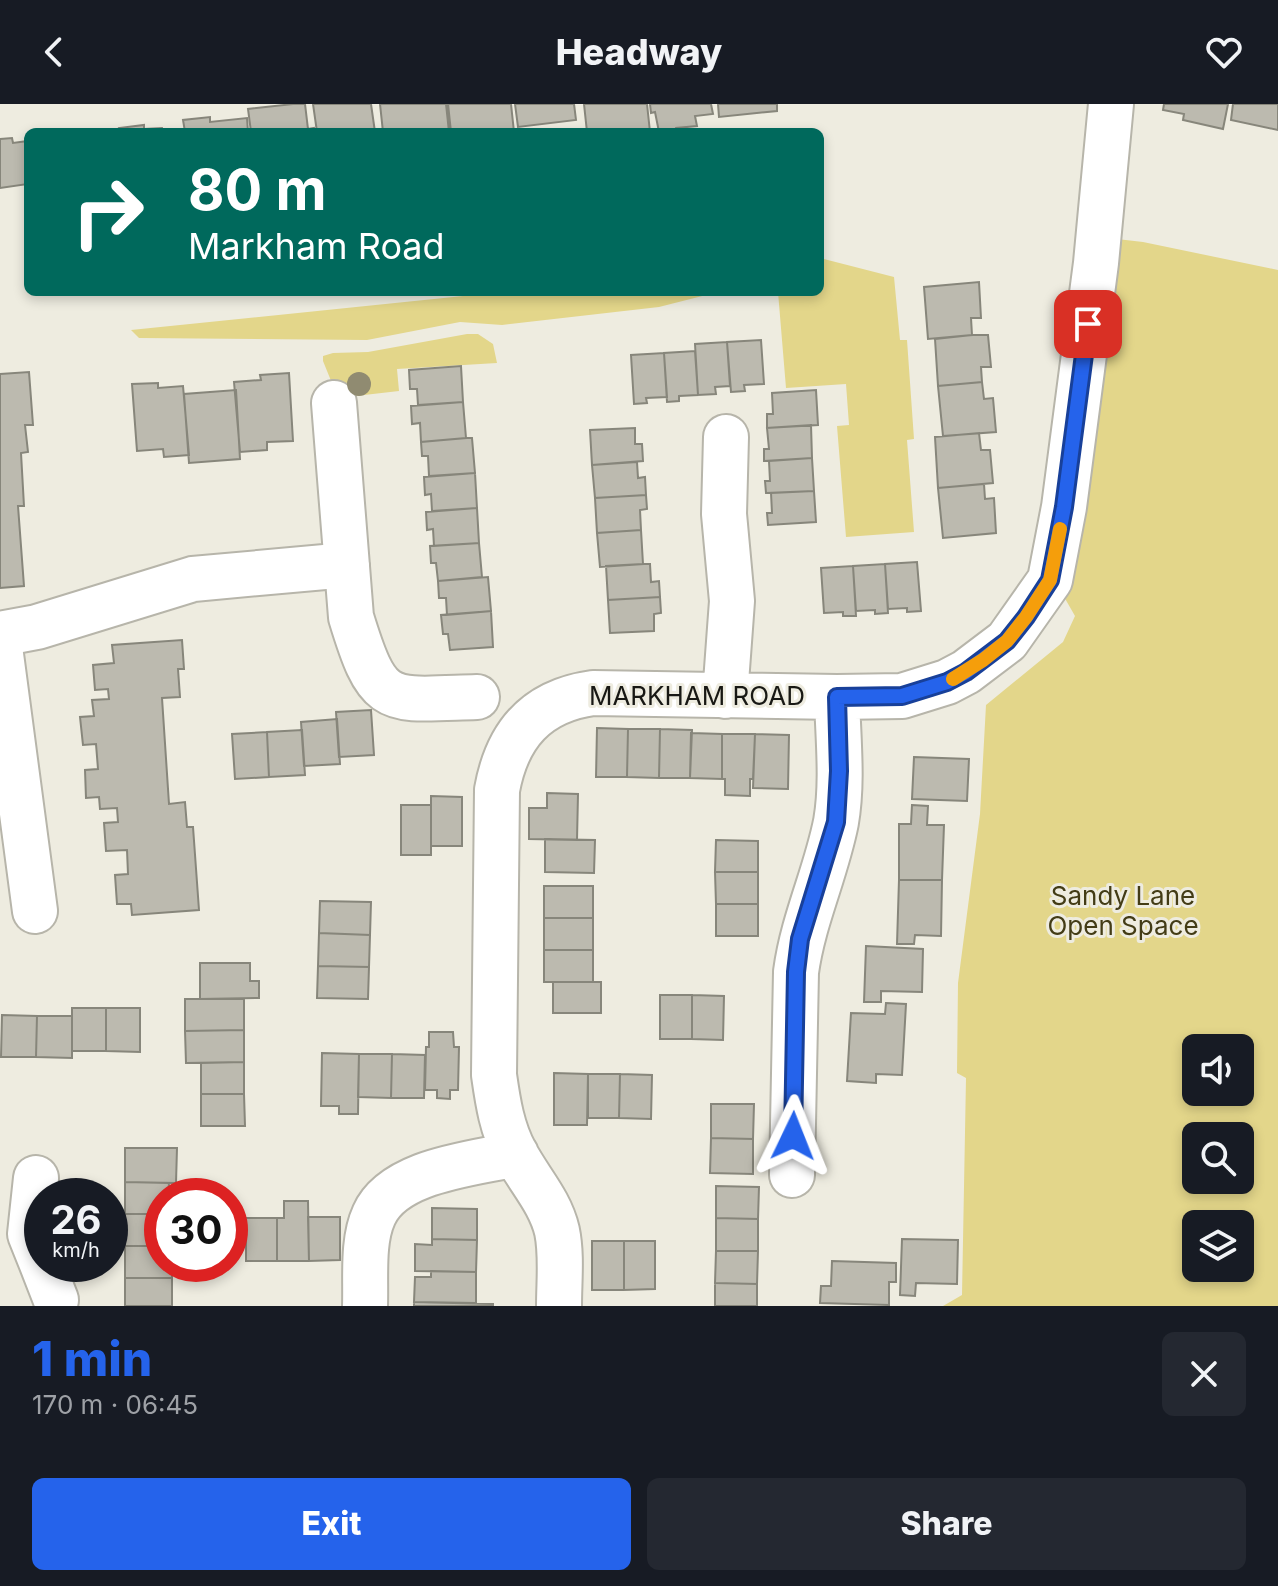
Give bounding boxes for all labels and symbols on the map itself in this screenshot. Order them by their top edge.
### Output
pin [1054,290,1122,358]
street label: MARKHAM ROAD [589,680,805,711]
park label: Sandy Lane Open Space [1047,880,1199,941]
position arrow [751,1094,835,1178]
speed limit sign: 30 [144,1178,248,1282]

